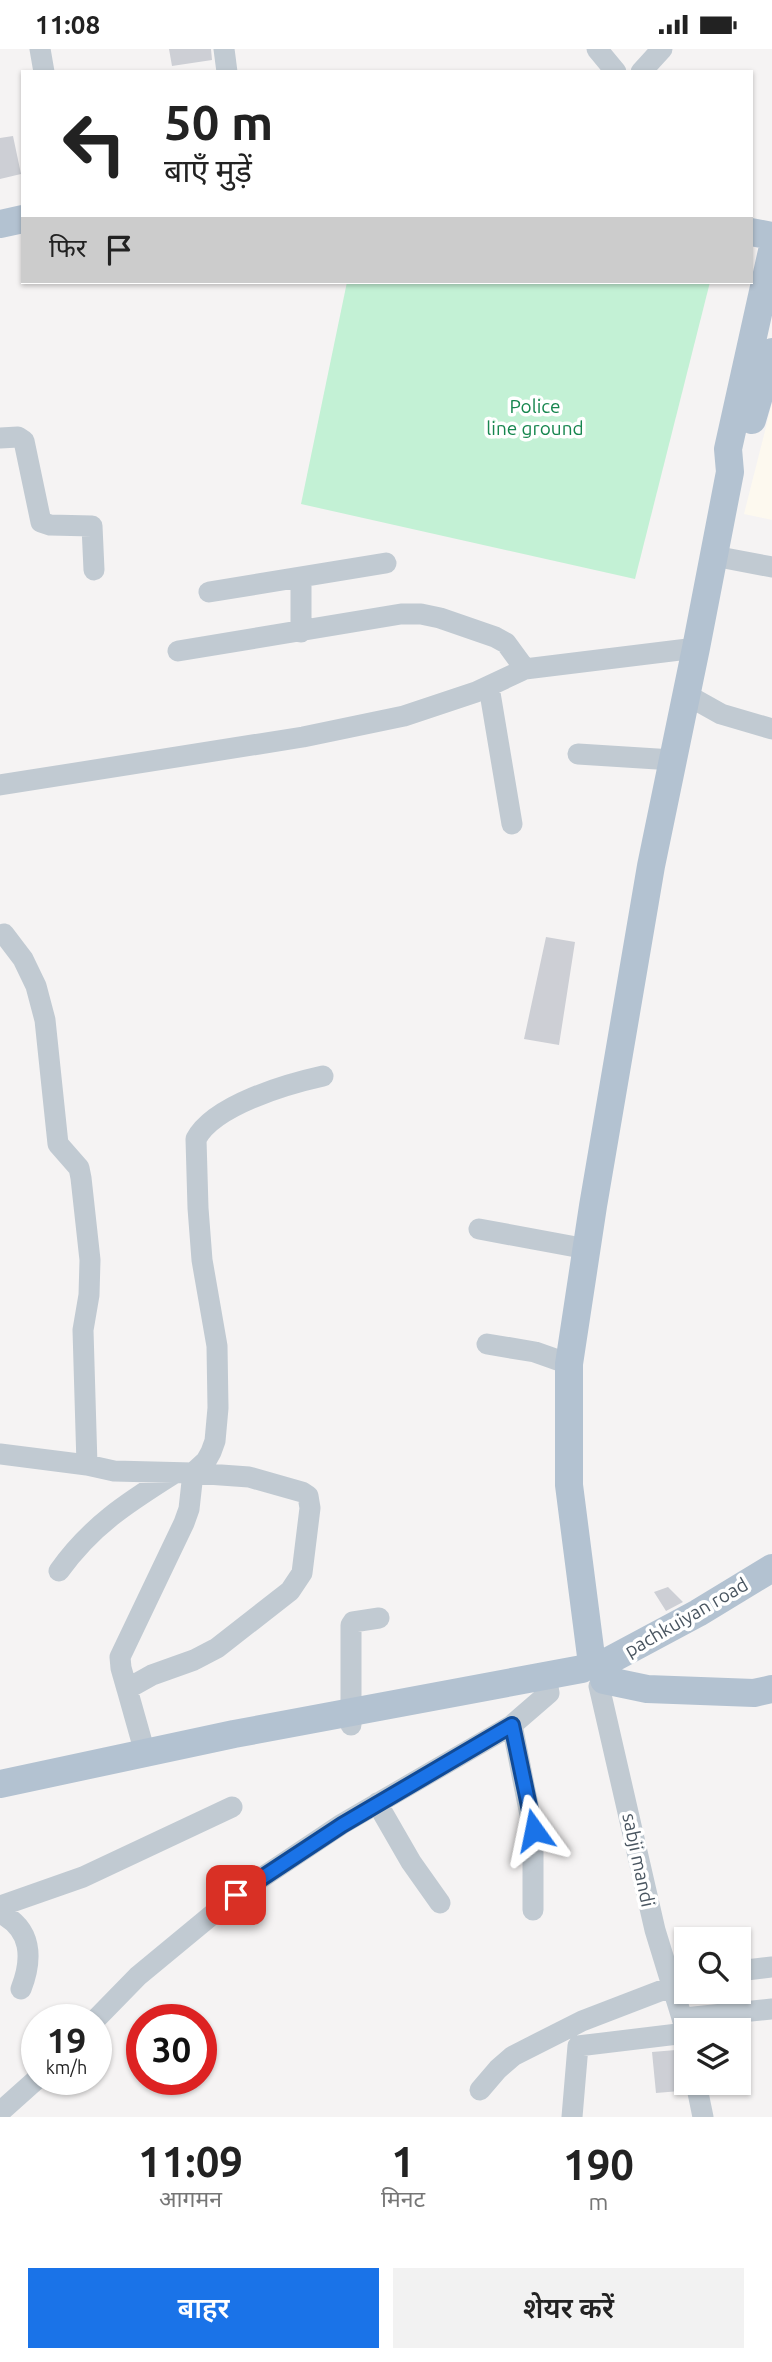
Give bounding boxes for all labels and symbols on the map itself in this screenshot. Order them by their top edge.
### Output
park label: Police line ground [486,395,584,439]
street label: pachkuiyan road [620,1573,752,1661]
position arrow [497,1793,571,1867]
street label: sabji mandi [618,1811,660,1909]
pin [206,1865,266,1925]
speed limit sign: 30 [126,2004,217,2095]

